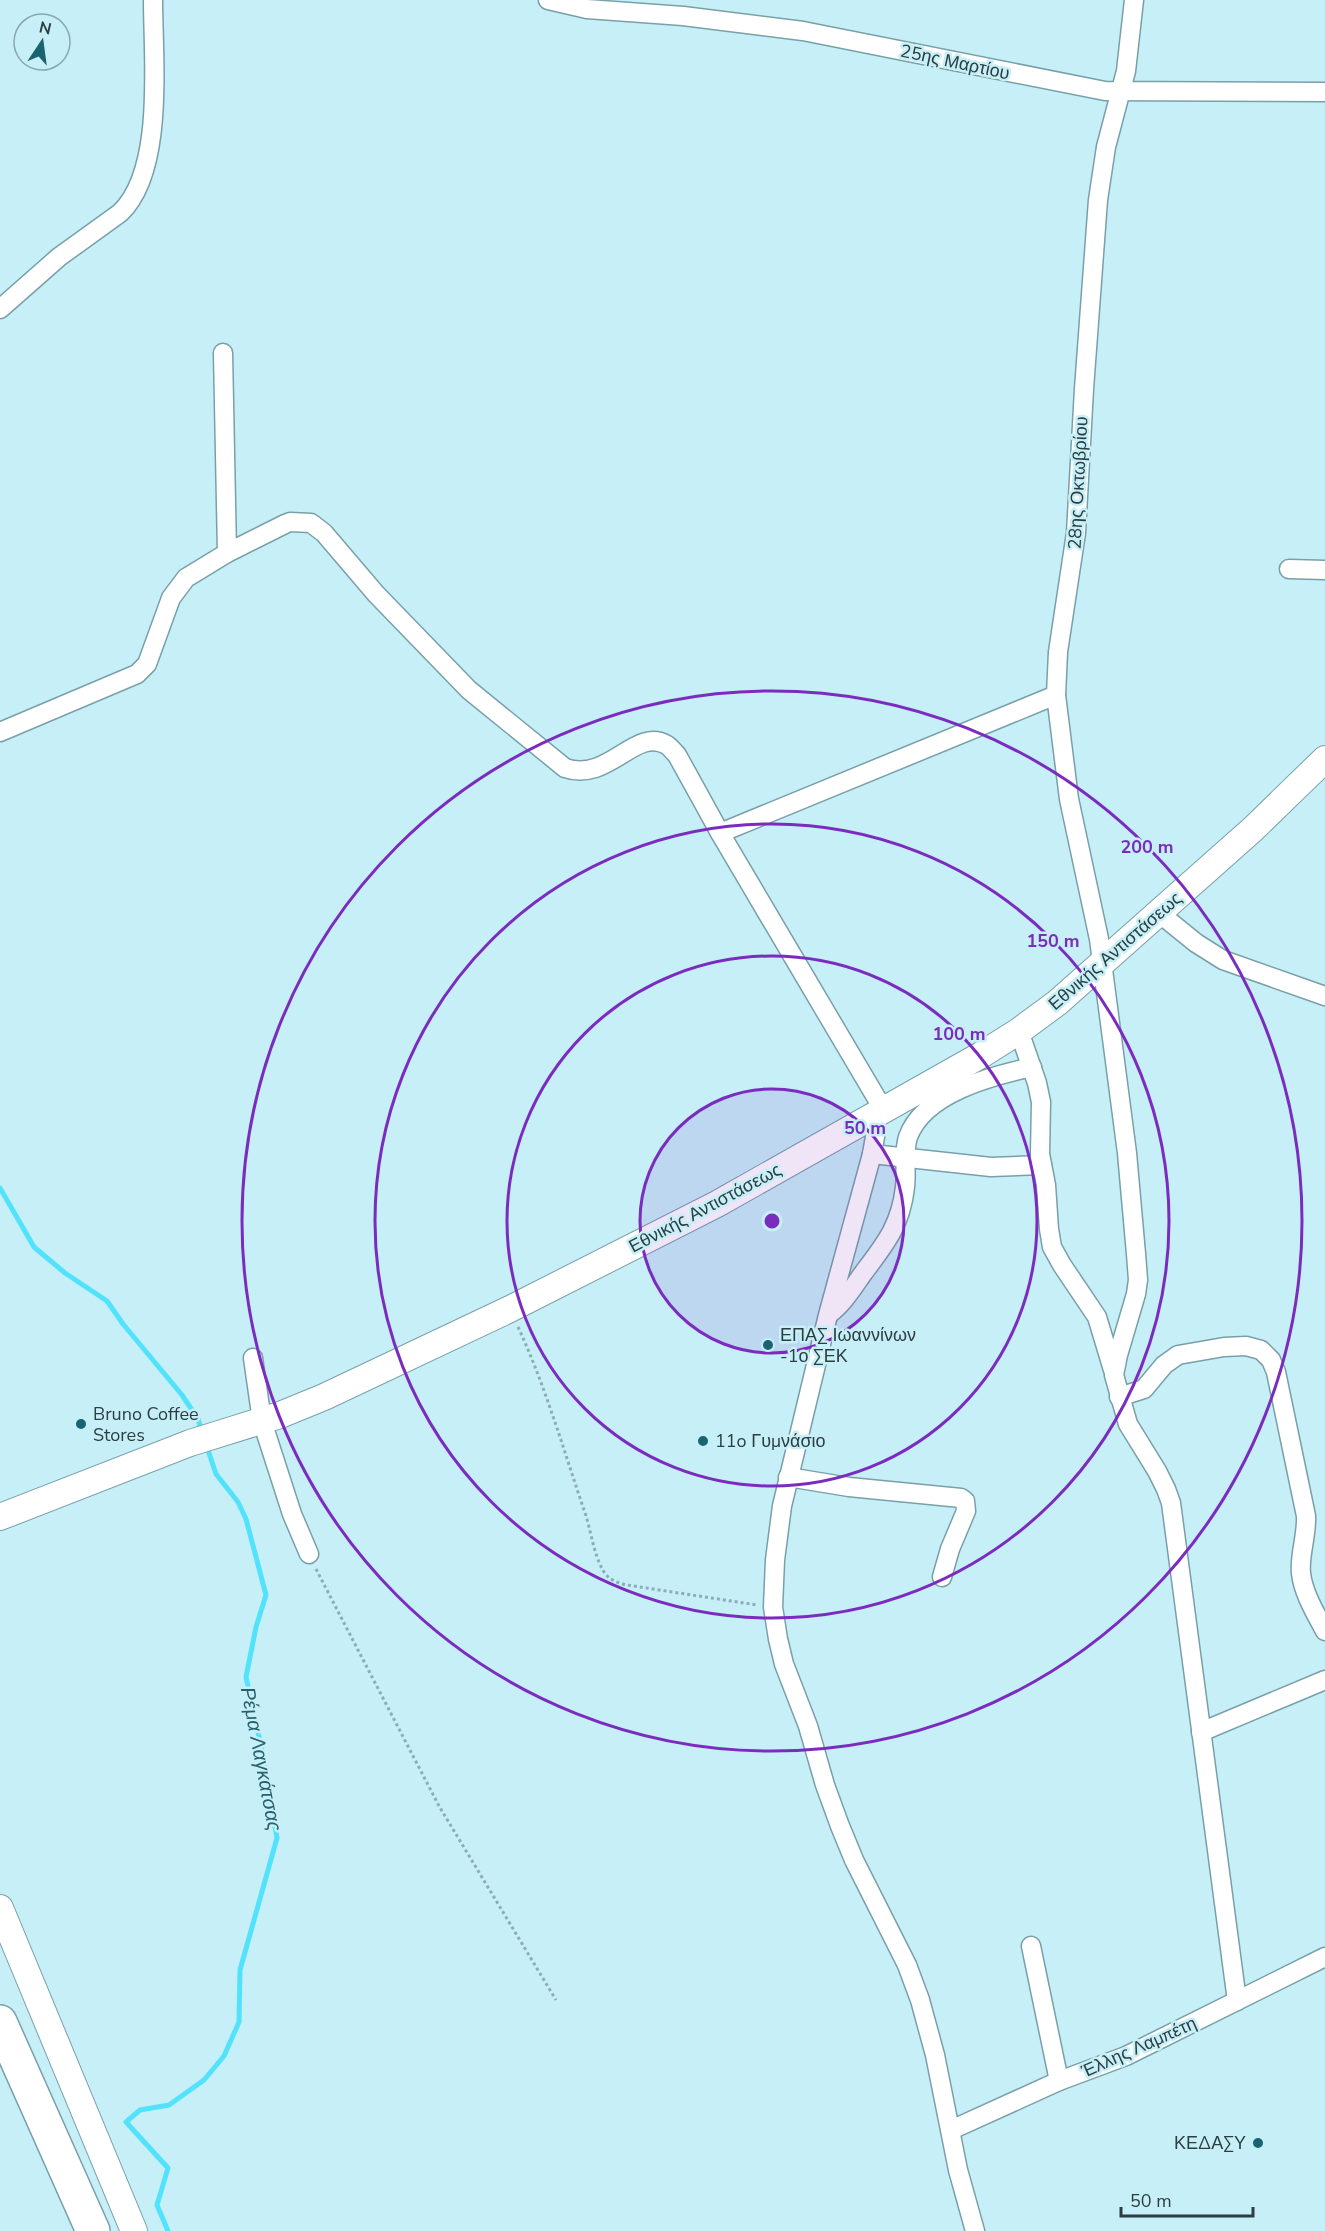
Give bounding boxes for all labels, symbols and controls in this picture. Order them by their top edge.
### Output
north arrow [12,12,72,72]
text: N [37,16,53,40]
street label: 25ης Μαρτίου [898,39,1012,85]
street label: 28ης Οκτωβρίου [1063,416,1093,550]
text: 200 m [1120,835,1174,859]
street label: Εθνικής Αντιστάσεως [1043,886,1187,1016]
text: 150 m [1026,929,1080,953]
text: 100 m [932,1022,986,1046]
text: 50 m [844,1116,886,1140]
street label: Εθνικής Αντιστάσεως [625,1158,786,1258]
centre of rings [762,1211,782,1231]
place label: ΕΠΑΣ Ιωαννίνων -1ο ΣΕΚ [780,1323,916,1368]
marker: ΕΠΑΣ Ιωαννίνων -1ο ΣΕΚ [761,1338,775,1352]
place label: Bruno Coffee Stores [93,1402,199,1447]
marker: Bruno Coffee Stores [74,1417,88,1431]
place label: 11o Γυμνάσιο [715,1429,826,1453]
marker: 11o Γυμνάσιο [696,1434,710,1448]
water label: Ρέμα Λαγκάτσας [234,1685,288,1834]
street label: Έλλης Λαμπέτη [1077,2011,1200,2084]
place label: ΚΕΔΑΣΥ [1174,2131,1246,2155]
marker: ΚΕΔΑΣΥ [1251,2136,1265,2150]
scale bar [1121,2180,1253,2218]
text: 50 m [1130,2189,1172,2213]

